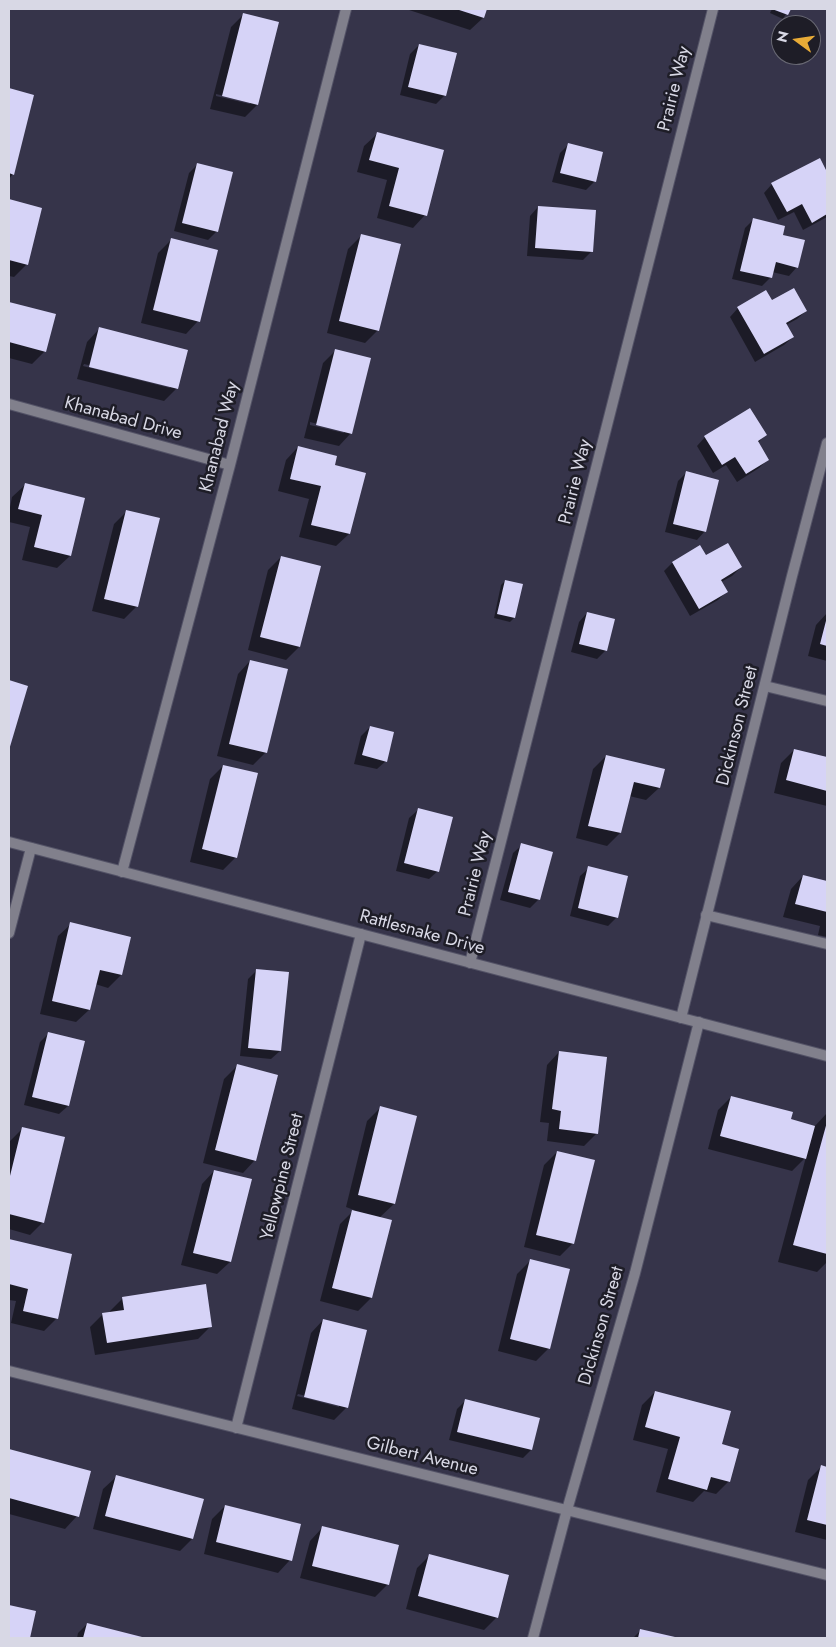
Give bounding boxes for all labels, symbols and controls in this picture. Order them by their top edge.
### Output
north arrow [771,15,821,65]
text: N [771,29,793,44]
street label: Prairie Way [654,44,696,134]
street label: Khanabad Way [196,379,244,495]
street label: Khanabad Drive [62,393,184,445]
street label: Prairie Way [555,437,597,527]
street label: Dickinson Street [713,664,763,788]
street label: Prairie Way [455,829,497,919]
street label: Rattlesnake Drive [357,906,487,960]
street label: Yellowpine Street [257,1111,309,1243]
street label: Dickinson Street [575,1264,629,1388]
street label: Gilbert Avenue [364,1433,480,1481]

